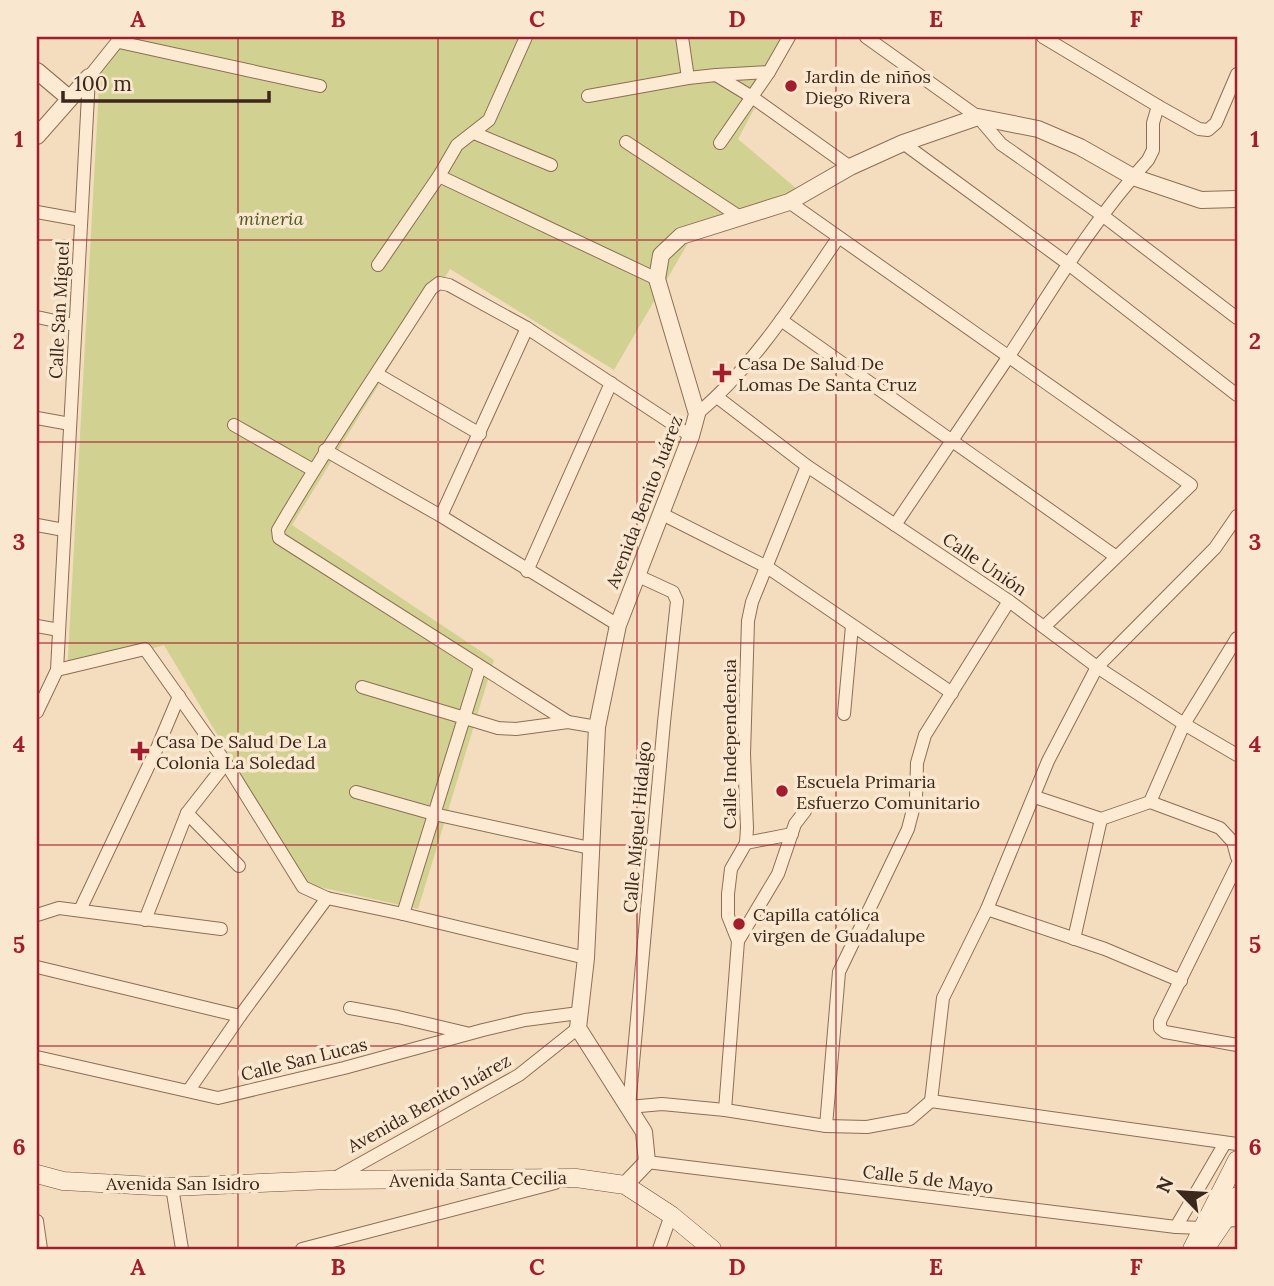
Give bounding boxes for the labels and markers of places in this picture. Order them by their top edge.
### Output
place label: Jardin de niños Diego Rivera [804,65,931,109]
marker: Jardin de niños Diego Rivera [783,78,799,94]
place label: Casa De Salud De Lomas De Santa Cruz [738,352,917,396]
marker: Casa De Salud De Lomas De Santa Cruz [712,363,732,383]
place label: Casa De Salud De La Colonia La Soledad [156,730,327,774]
marker: Casa De Salud De La Colonia La Soledad [130,741,150,761]
place label: Escuela Primaria Esfuerzo Comunitario [796,770,980,814]
marker: Escuela Primaria Esfuerzo Comunitario [774,783,790,799]
place label: Capilla católica virgen de Guadalupe [753,903,926,947]
marker: Capilla católica virgen de Guadalupe [731,916,747,932]

